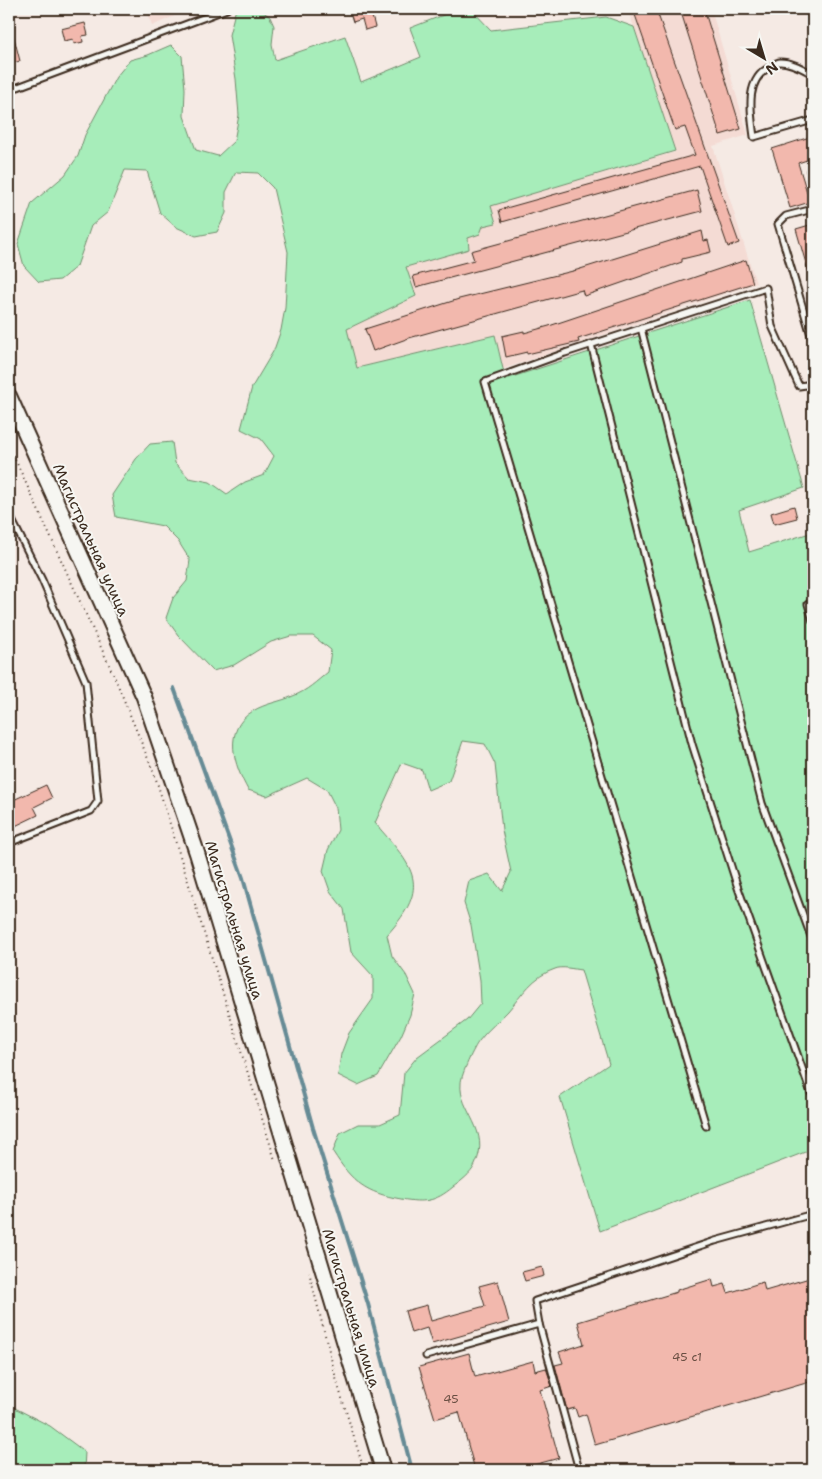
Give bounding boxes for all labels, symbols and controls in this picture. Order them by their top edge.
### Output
north arrow [740,32,790,82]
text: N [762,58,782,79]
street label: Магистральная улица [48,461,134,620]
street label: Магистральная улица [200,838,268,1003]
street label: Магистральная улица [317,1226,385,1391]
house number: 45 с1 [672,1349,702,1365]
house number: 45 [443,1391,459,1407]

